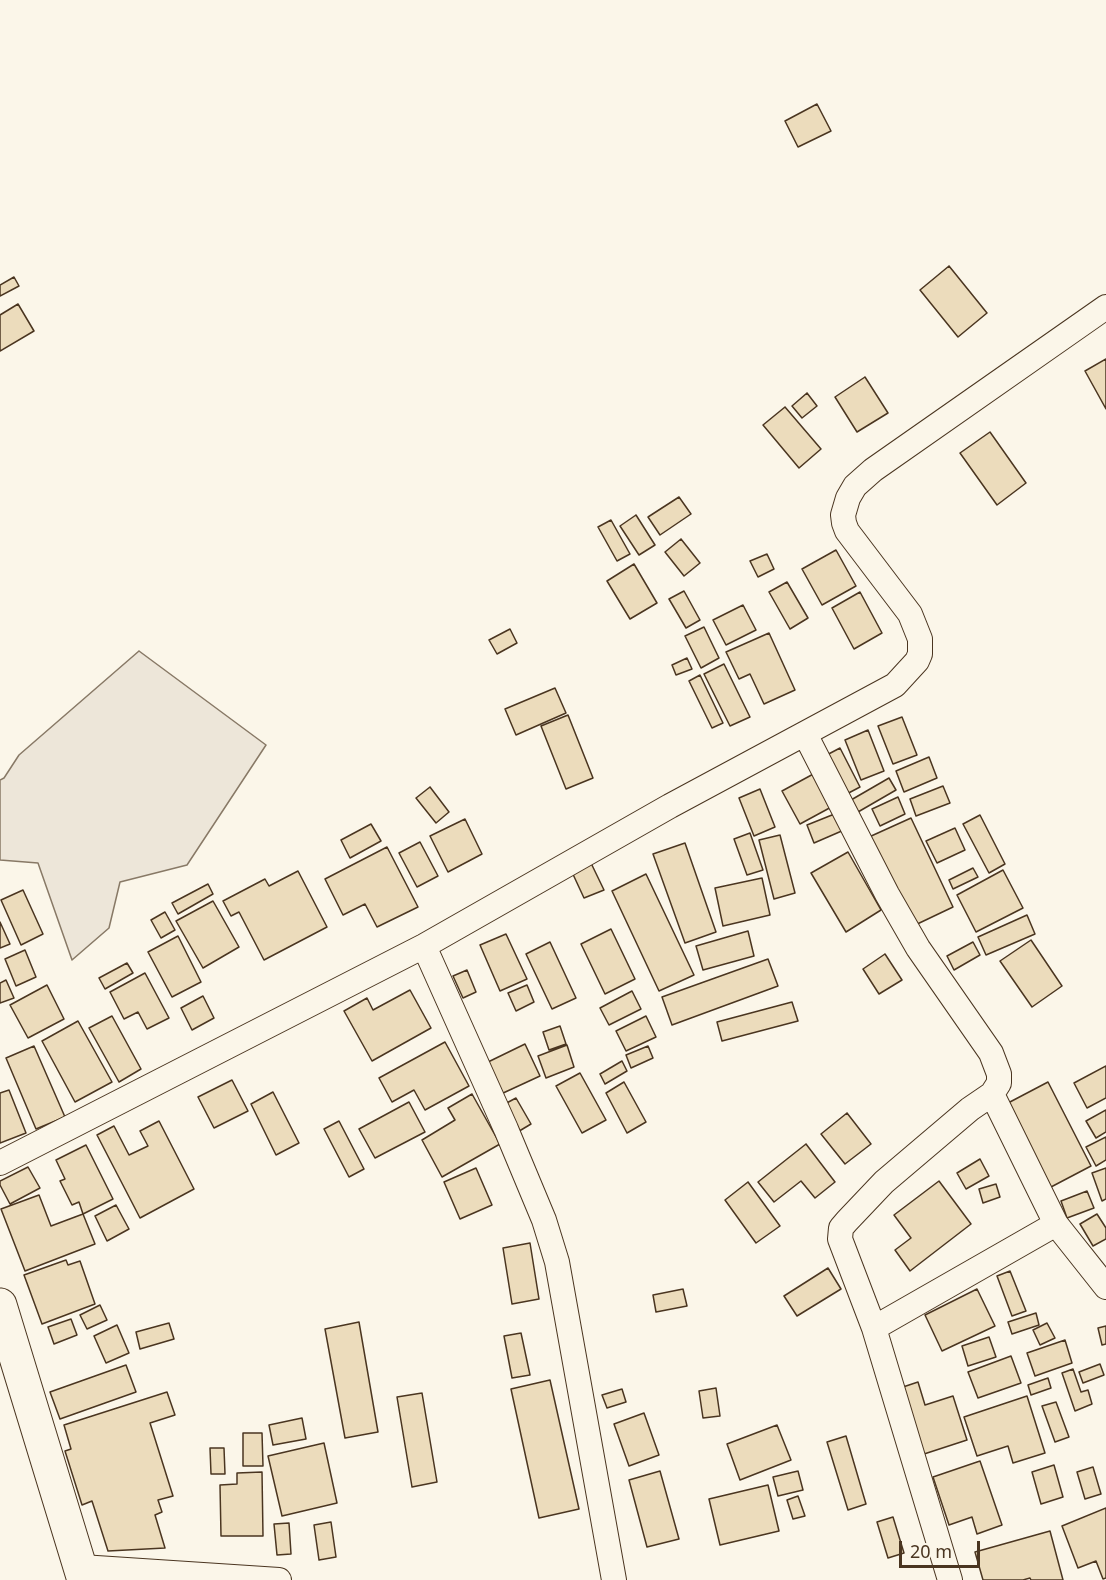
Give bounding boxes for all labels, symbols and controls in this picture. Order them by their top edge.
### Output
scale bar [902,1529,983,1567]
text: 20 m [910,1539,952,1563]

